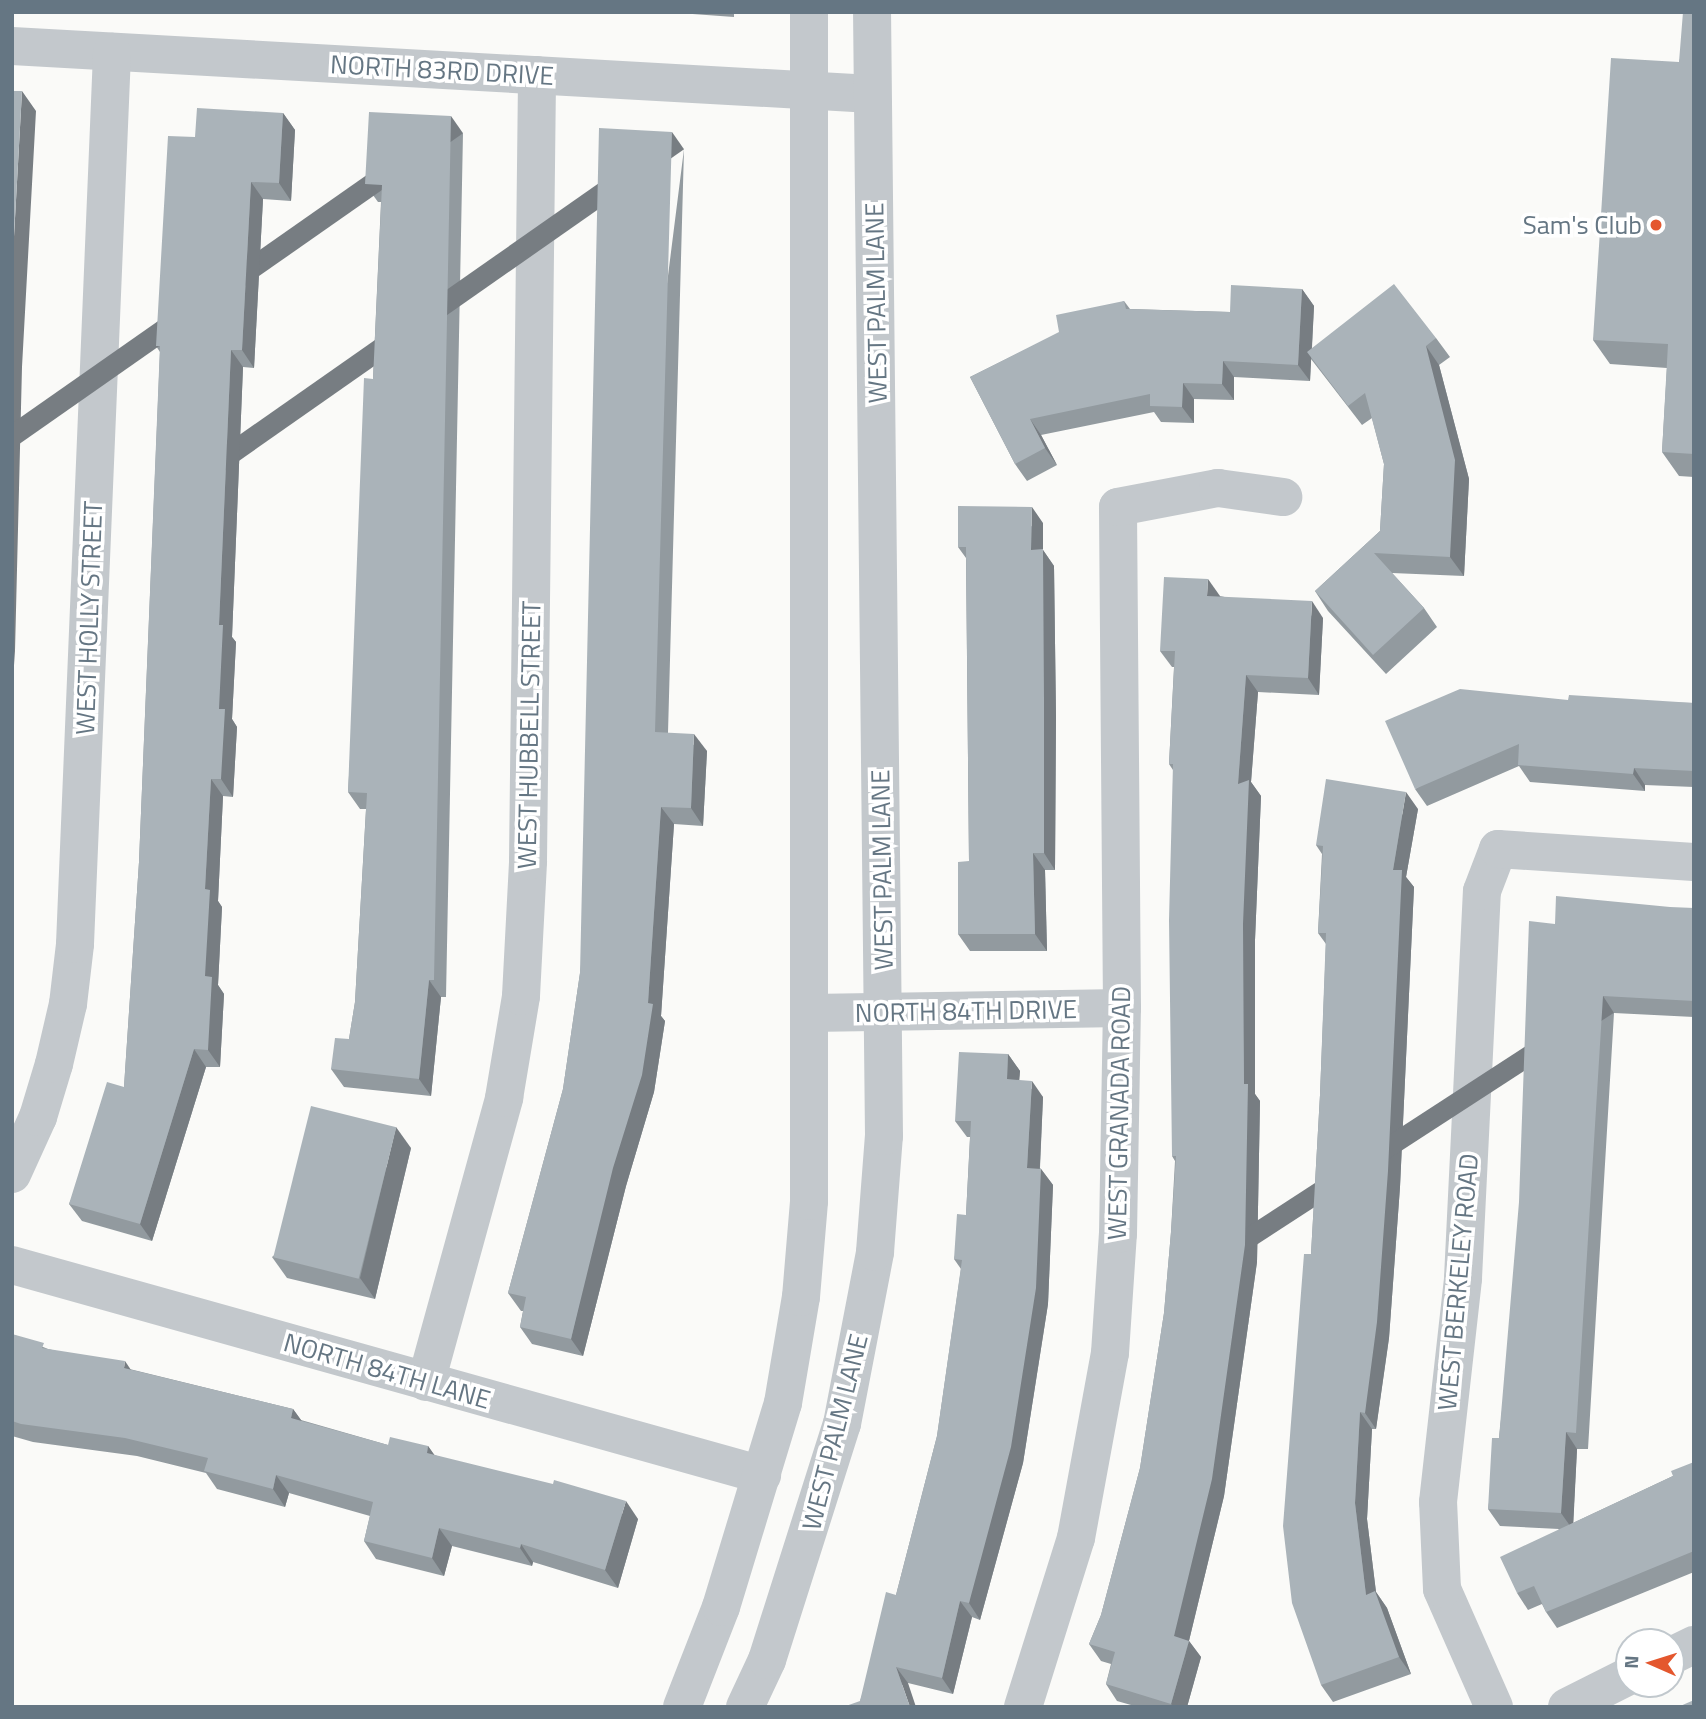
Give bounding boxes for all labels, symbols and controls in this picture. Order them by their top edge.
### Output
street label: NORTH 83RD DRIVE [329,49,555,91]
street label: WEST PALM LANE [859,202,893,404]
place label: Sam's Club [1523,209,1642,241]
marker: Sam's Club [1648,217,1664,233]
street label: WEST HOLLY STREET [69,501,109,735]
street label: WEST HUBBELL STREET [511,601,547,869]
street label: WEST PALM LANE [865,769,899,971]
street label: WEST GRANADA ROAD [1101,986,1137,1240]
street label: NORTH 84TH DRIVE [855,993,1077,1029]
street label: WEST BERKELEY ROAD [1431,1152,1485,1412]
street label: NORTH 84TH LANE [280,1327,494,1415]
street label: WEST PALM LANE [796,1331,874,1533]
north arrow [1615,1628,1685,1698]
text: N [1616,1655,1645,1669]

